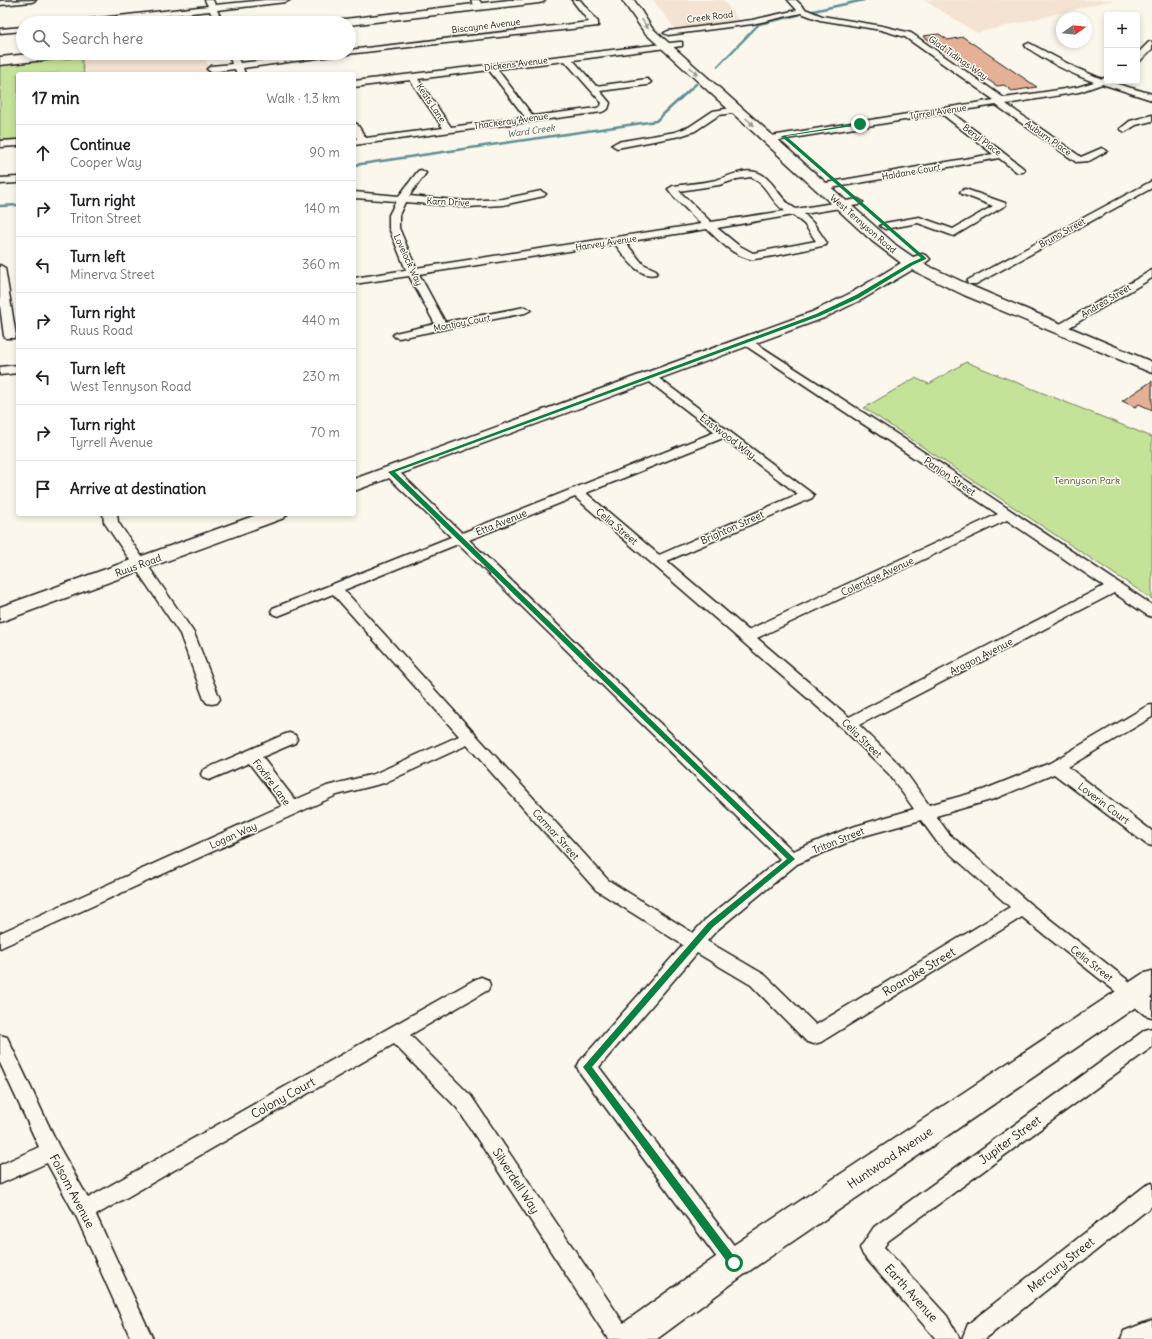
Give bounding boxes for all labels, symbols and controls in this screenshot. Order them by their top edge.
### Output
street label: Creek Road [686,8,734,25]
north arrow [1056,12,1092,48]
map controls [1104,12,1140,84]
button: + [1104,12,1140,48]
search box [16,16,356,60]
street label: Biscayne Avenue [451,16,521,35]
one-way arrow [641,19,649,29]
icon: search [30,27,52,49]
text: Search here [62,29,143,48]
street label: Glad Tidings Way [927,33,990,82]
button: − [1104,48,1140,84]
street label: Dickens Avenue [484,54,548,73]
one-way arrow [688,67,699,76]
street label: Keats Lane [414,81,449,124]
text: 17 min [32,87,80,109]
text: Walk · 1.3 km [266,90,340,107]
street label: Tyrrell Avenue [909,102,967,121]
street label: Thackeray Avenue [473,110,549,131]
route end [851,115,869,133]
one-way arrow [745,117,755,126]
street label: Auburn Place [1023,118,1074,158]
water label: Ward Creek [507,122,557,139]
street label: Beryl Place [961,122,1004,158]
text: Continue [70,135,131,154]
icon: ahead [32,142,54,164]
text: 90 m [309,144,340,161]
text: Cooper Way [70,154,142,171]
street label: Haldane Court [881,161,941,182]
text: Turn right [70,191,135,210]
street label: West Tennyson Road [828,192,899,255]
street label: Karn Drive [426,195,470,208]
icon: right [32,198,54,220]
text: 140 m [304,200,340,217]
text: Triton Street [70,210,141,227]
street label: Bruno Street [1037,215,1087,250]
street label: Lovelock Way [392,232,425,287]
street label: Harvey Avenue [574,232,637,253]
text: Turn left [70,247,125,266]
icon: left [32,254,54,276]
text: 360 m [302,256,340,273]
text: Minerva Street [70,266,155,283]
street label: Andrea Street [1079,281,1133,320]
text: Turn right [70,303,135,322]
icon: right [32,310,54,332]
text: 440 m [302,312,340,329]
street label: Montjoy Court [433,312,491,333]
text: Ruus Road [70,322,133,339]
text: Turn left [70,359,125,378]
icon: left [32,366,54,388]
text: 230 m [302,368,340,385]
text: West Tennyson Road [70,378,191,395]
street label: Eastwood Way [697,411,758,462]
text: Turn right [70,415,135,434]
icon: right [32,422,54,444]
text: 70 m [311,424,340,441]
text: Tyrrell Avenue [70,434,153,451]
street label: Panjon Street [921,454,979,499]
park label: Tennyson Park [1054,474,1120,487]
icon: arrive [32,478,54,500]
text: Arrive at destination [70,479,206,498]
street label: Celia Street [593,505,641,548]
street label: Etta Avenue [474,506,529,539]
street label: Brighton Street [699,507,766,547]
street label: Ruus Road [113,551,163,580]
street label: Coleridge Avenue [839,554,916,599]
street label: Aragon Avenue [948,635,1015,678]
street label: Celia Street [839,716,885,761]
street label: Foxfire Lane [250,756,293,808]
street label: Loverin Court [1075,780,1132,827]
street label: Carmar Street [529,806,582,863]
street label: Logan Way [207,819,259,852]
street label: Triton Street [810,824,867,857]
street label: Celia Street [1068,943,1116,985]
street label: Roanoke Street [880,944,958,999]
street label: Colony Court [248,1074,317,1121]
street label: Jupiter Street [976,1112,1044,1167]
street label: Huntwood Avenue [844,1124,935,1192]
street label: Silverdell Way [490,1145,543,1216]
street label: Folsom Avenue [47,1151,98,1230]
street label: Mercury Street [1024,1234,1097,1295]
route start [725,1254,743,1272]
street label: Earth Avenue [881,1261,941,1325]

